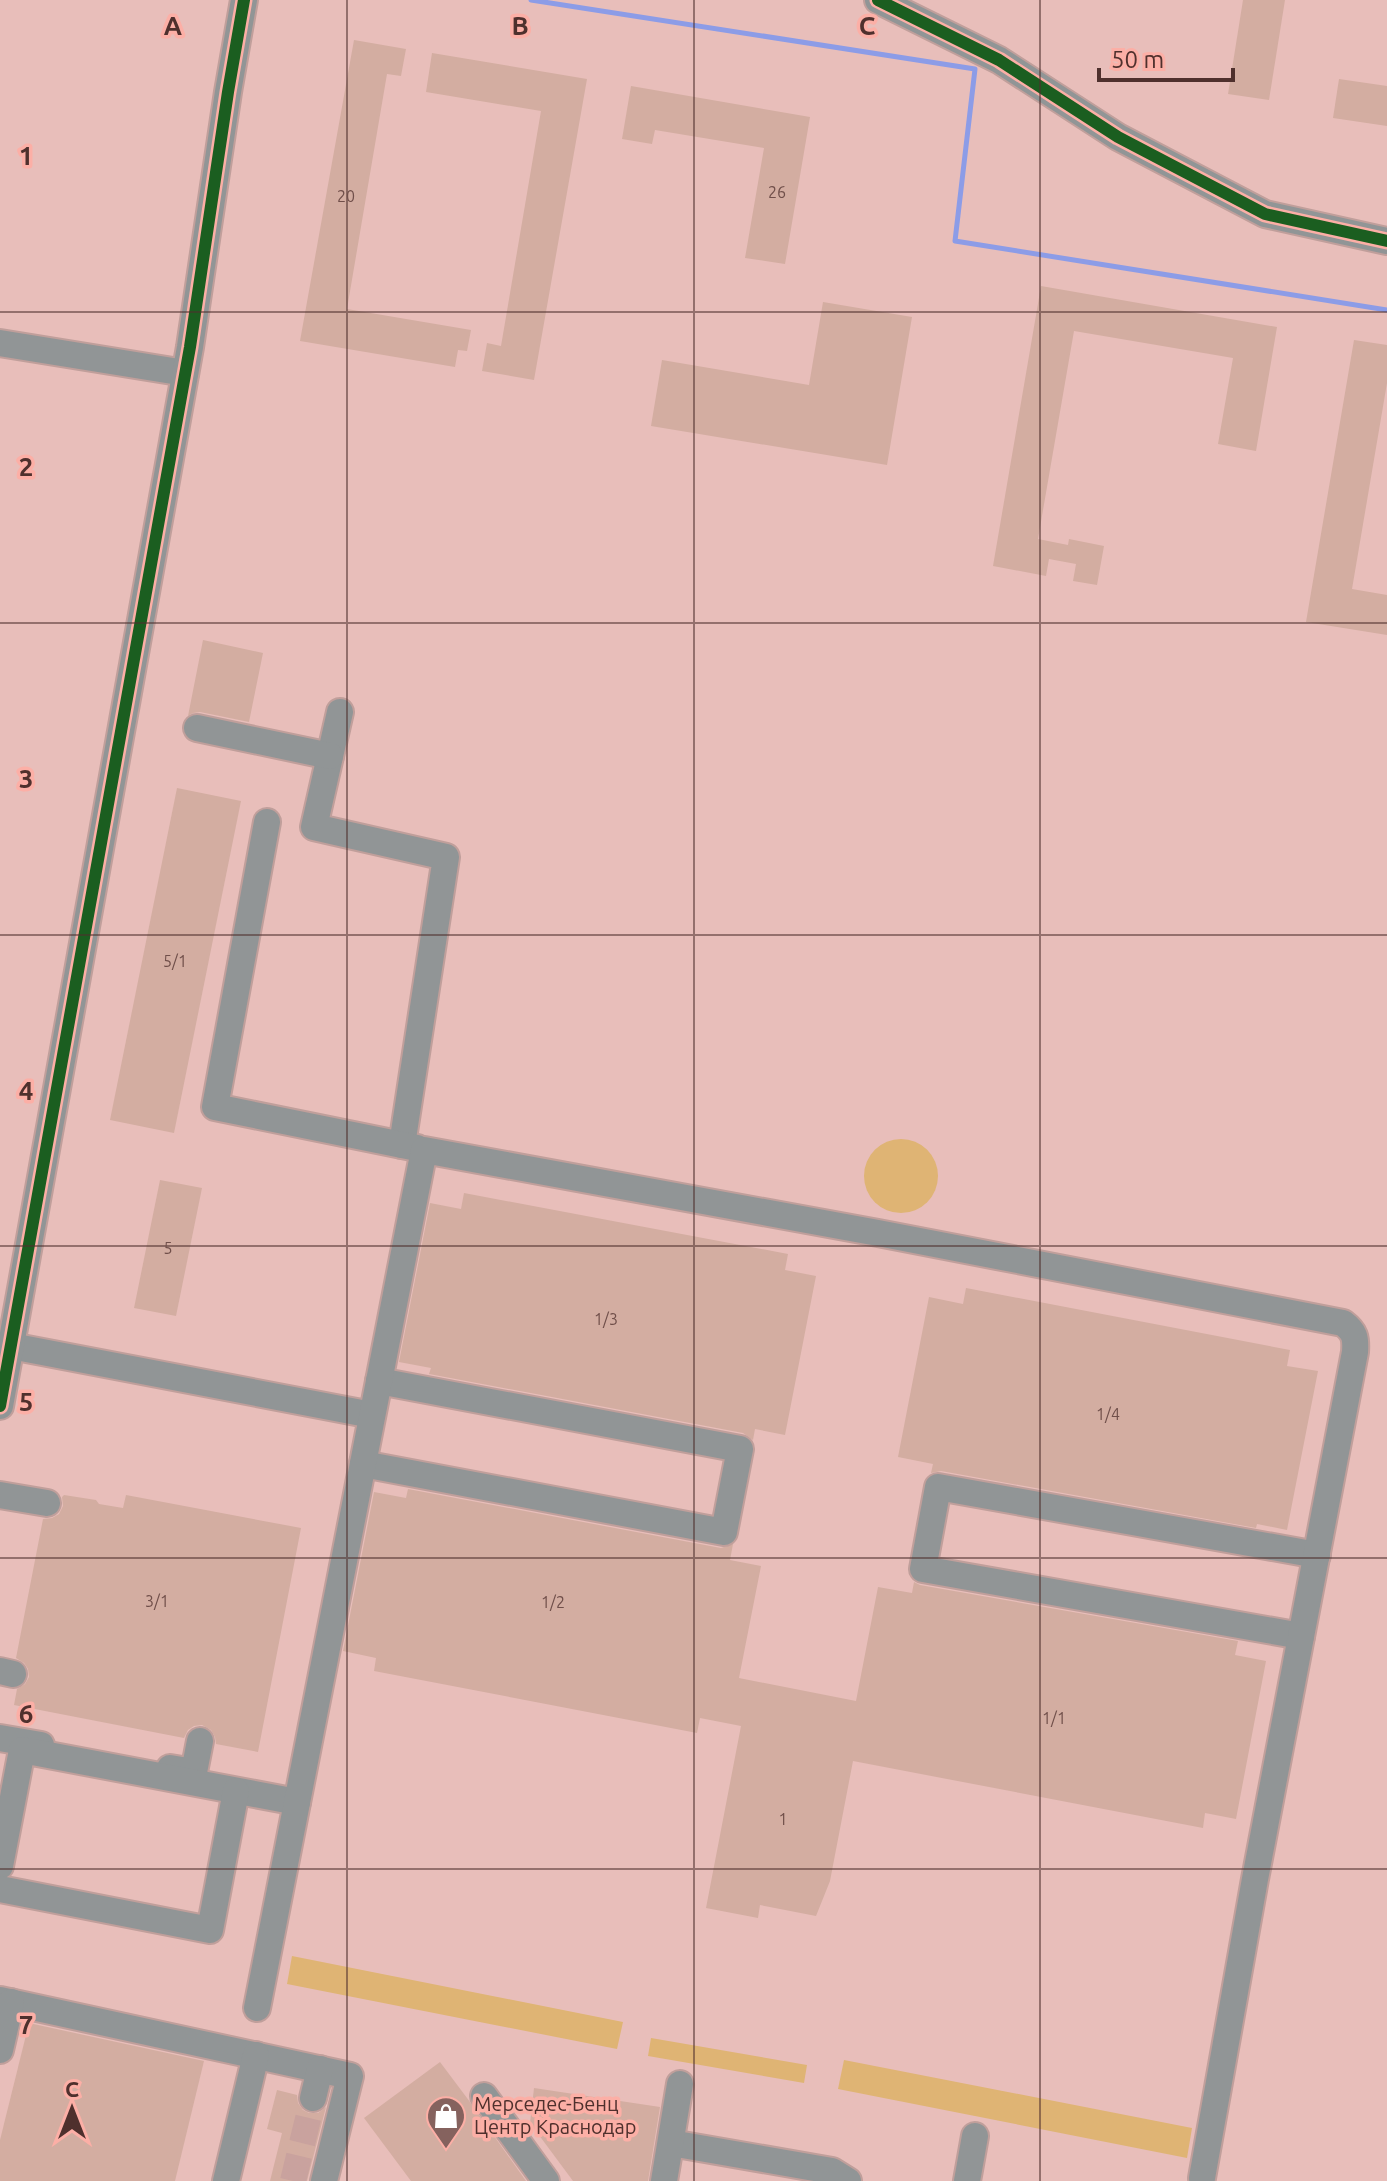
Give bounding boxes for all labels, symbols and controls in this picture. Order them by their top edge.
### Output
text: A [164,11,183,40]
text: B [511,11,529,40]
text: C [859,11,876,40]
scale bar [1099,32,1233,82]
text: 50 m [1111,46,1164,73]
text: 1 [19,141,33,170]
house number: 26 [768,183,786,201]
house number: 20 [337,187,355,205]
text: 2 [19,452,33,481]
text: 3 [19,764,33,793]
house number: 5/1 [163,952,187,970]
text: 4 [19,1076,33,1105]
house number: 5 [163,1239,173,1257]
house number: 1/3 [594,1310,618,1328]
text: 5 [19,1387,33,1416]
house number: 1/4 [1096,1405,1120,1423]
house number: 3/1 [145,1592,169,1610]
house number: 1/2 [541,1593,565,1611]
text: 6 [19,1699,33,1728]
house number: 1/1 [1042,1709,1066,1727]
house number: 1 [778,1810,788,1828]
text: 7 [19,2010,33,2039]
north arrow [32,2069,112,2149]
text: С [65,2076,79,2101]
place label: Мерседес-Бенц Центр Краснодар [474,2092,637,2138]
shop icon: Мерседес-Бенц Центр Краснодар [425,2095,467,2150]

